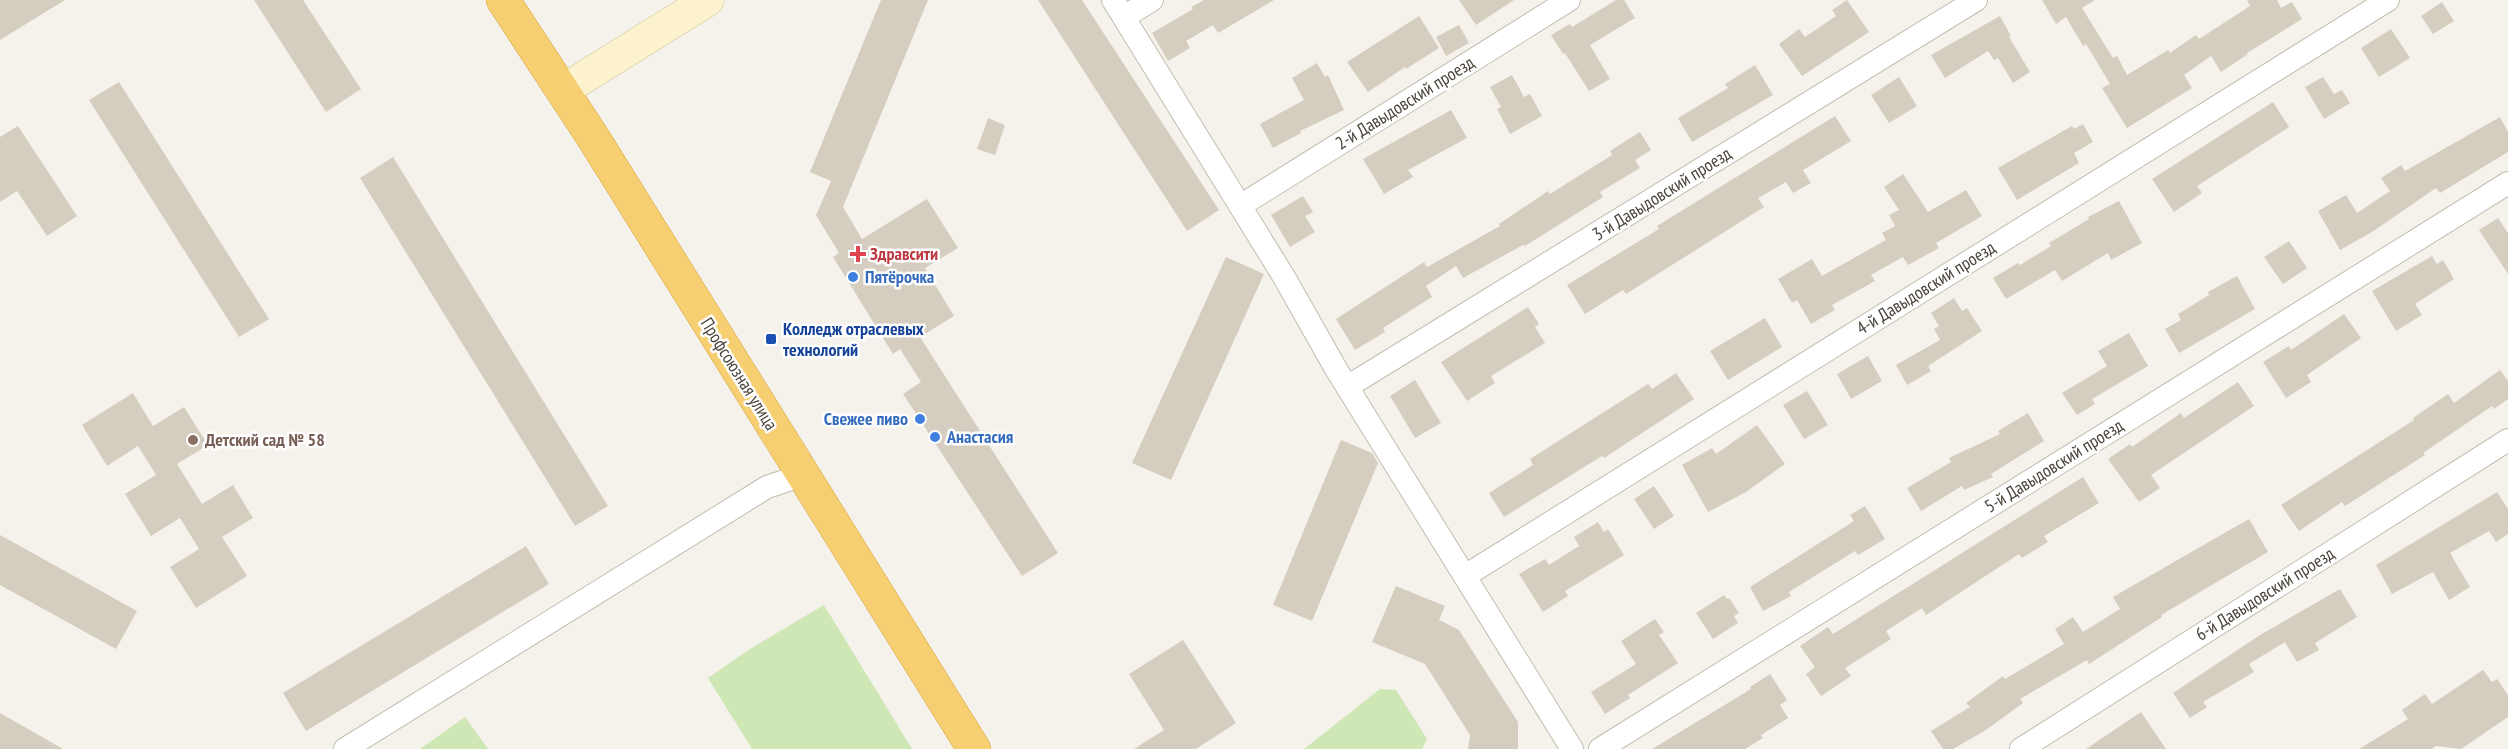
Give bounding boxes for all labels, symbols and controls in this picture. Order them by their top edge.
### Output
street label: 2-й Давыдовский проезд [1331,51,1479,155]
street label: 3-й Давыдовский проезд [1588,142,1736,246]
street label: 4-й Давыдовский проезд [1852,236,2000,340]
place label: Здравсити [870,242,938,265]
marker: Здравсити [851,247,865,261]
place label: Пятёрочка [865,265,934,288]
marker: Пятёрочка [846,270,860,284]
street label: Профсоюзная улица [696,313,783,434]
place label: Колледж отраслевых технологий [783,317,924,361]
marker: Колледж отраслевых технологий [764,332,778,346]
place label: Свежее пиво [824,407,908,430]
marker: Свежее пиво [913,412,927,426]
street label: 5-й Давыдовский проезд [1980,414,2128,518]
place label: Анастасия [946,425,1013,448]
place label: Детский сад № 58 [205,428,325,451]
marker: Анастасия [928,430,942,444]
marker: Детский сад № 58 [186,433,200,447]
street label: 6-й Давыдовский проезд [2191,542,2339,646]

